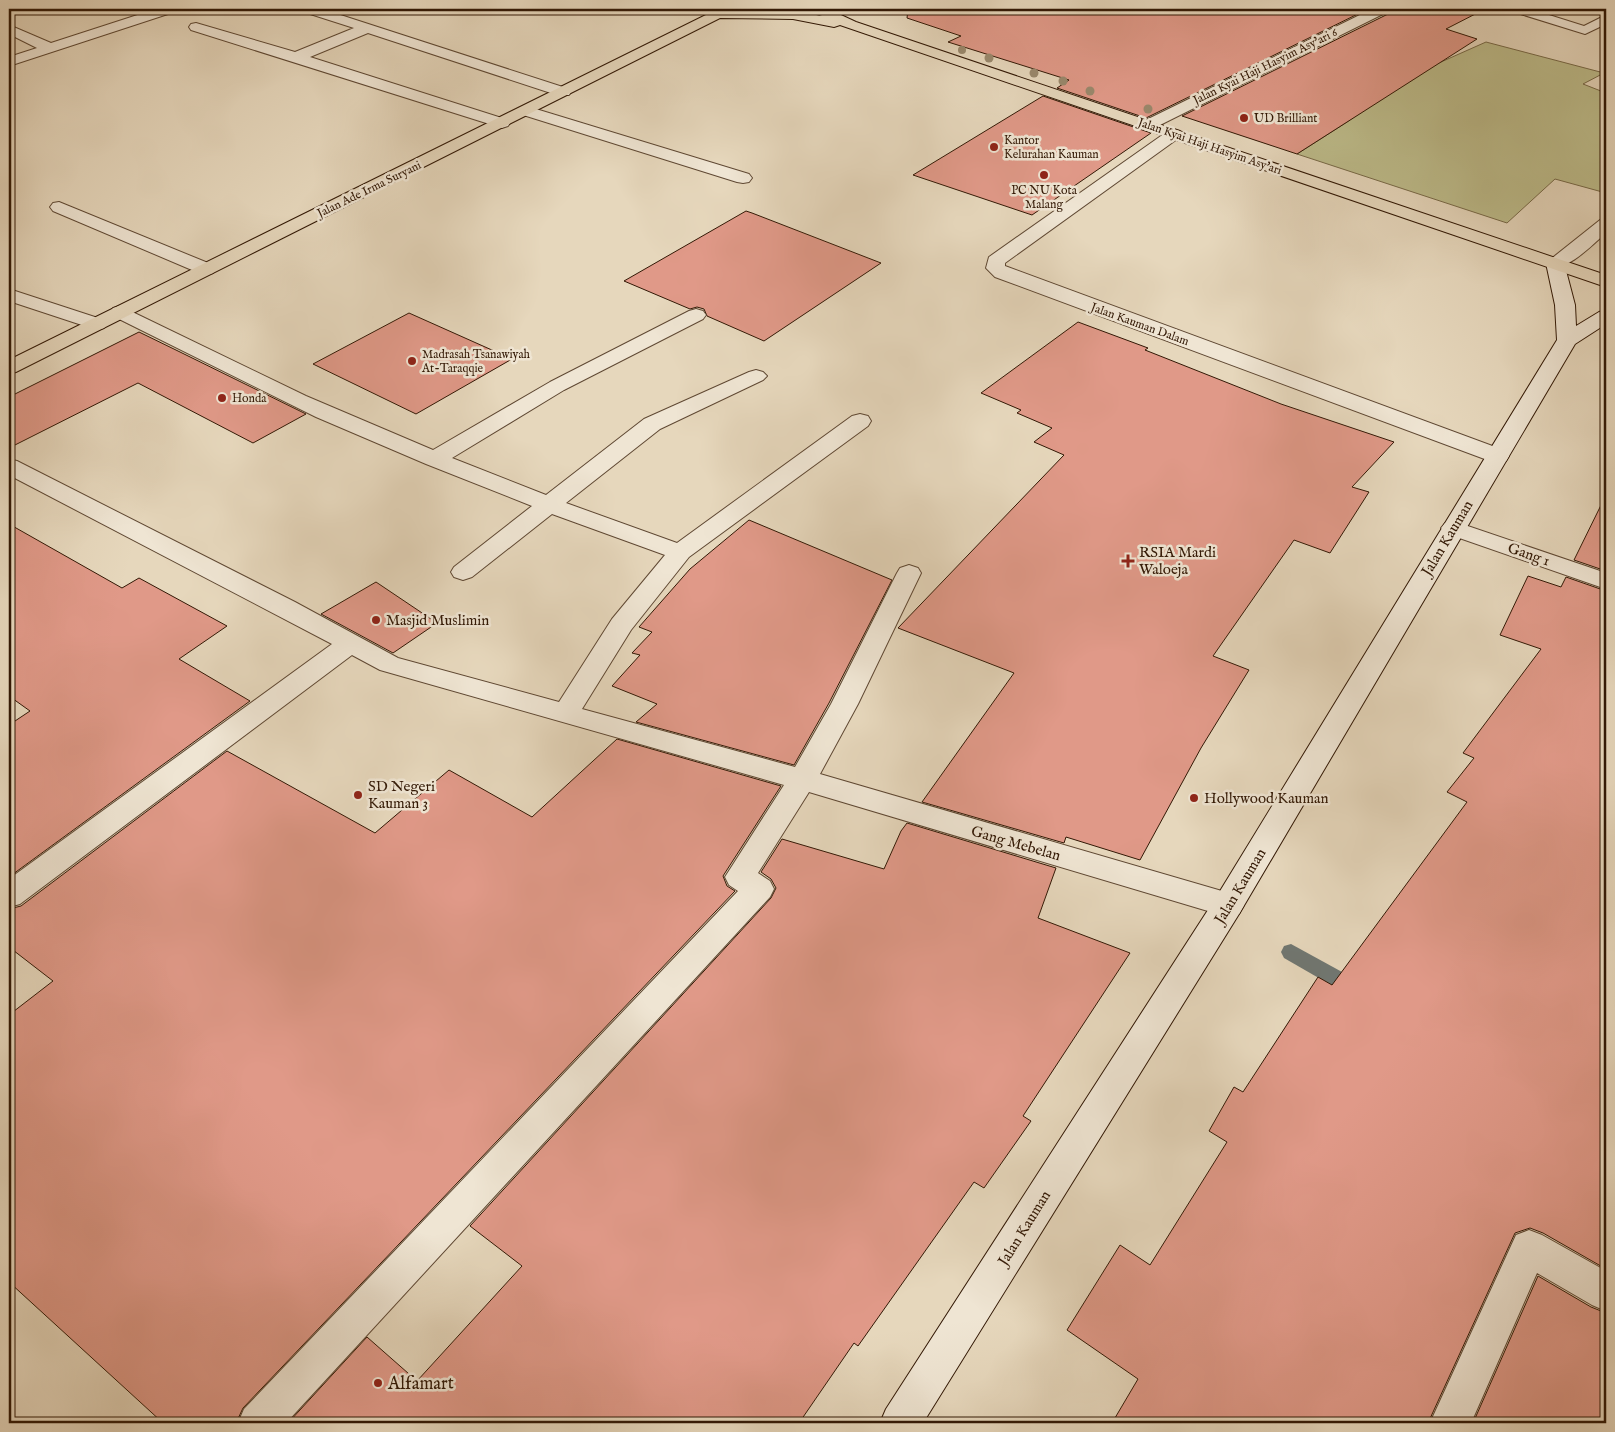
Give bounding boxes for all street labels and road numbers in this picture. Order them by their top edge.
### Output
street label: Jalan Kyai Haji Hasyim Asy'ari 6 [1189,24,1341,110]
street label: Jalan Kyai Haji Hasyim Asy'ari [1134,114,1284,179]
street label: Jalan Ade Irma Suryani [313,158,424,223]
street label: Jalan Kauman Dalam [1086,299,1191,350]
street label: Jalan Kauman [1416,497,1478,581]
street label: Gang 1 [1505,538,1552,571]
street label: Gang Mebelan [969,822,1063,865]
street label: Jalan Kauman [1209,845,1271,929]
street label: Jalan Kauman [993,1187,1055,1271]

